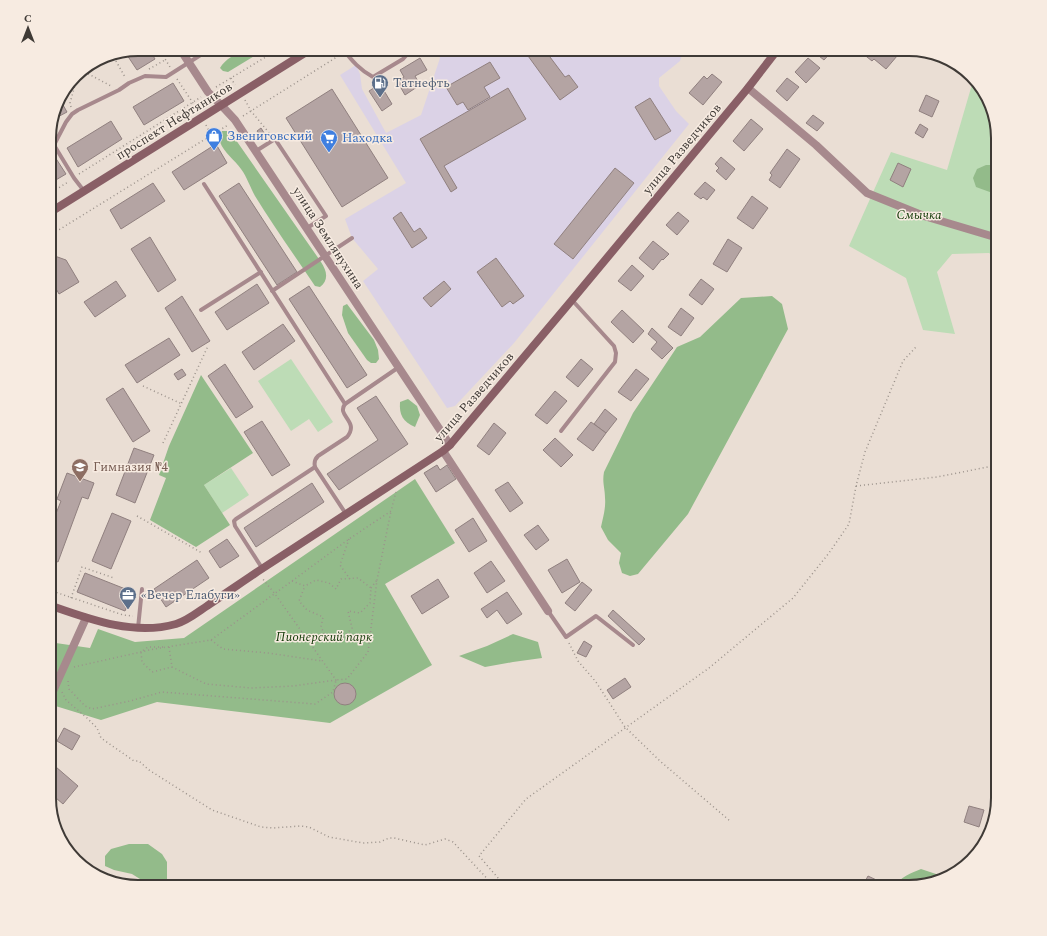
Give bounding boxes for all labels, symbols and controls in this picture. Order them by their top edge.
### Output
north arrow [8,8,48,48]
text: С [24,10,32,27]
fuel station icon: Татнефть [370,73,390,98]
place label: Татнефть [393,73,450,93]
street label: проспект Нефтяников [112,77,237,165]
street label: улица Разведчиков [637,99,727,200]
shop icon: Звениговский [204,126,224,151]
place label: Звениговский [227,126,312,146]
supermarket icon: Находка [319,128,339,153]
place label: Находка [342,128,393,148]
street label: улица Землянухина [287,182,369,294]
park label: Смычка [896,205,942,225]
street label: улица Разведчиков [429,347,519,447]
school or university icon: Гимназия №4 [70,457,90,482]
place label: Гимназия №4 [93,457,169,477]
office icon: «Вечер Елабуги» [118,585,138,610]
place label: «Вечер Елабуги» [141,585,240,605]
park label: Пионерский парк [276,627,372,647]

